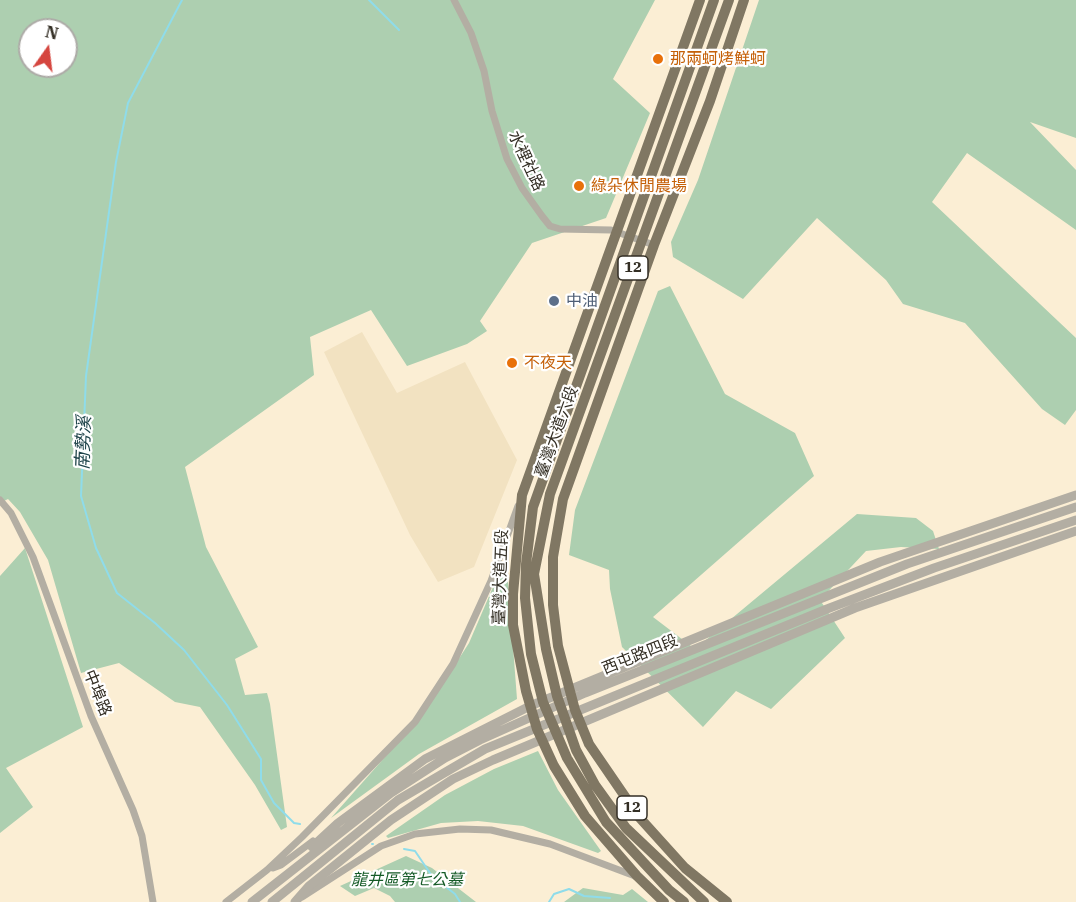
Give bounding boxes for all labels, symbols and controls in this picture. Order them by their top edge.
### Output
north arrow [18,18,78,78]
text: N [43,21,60,44]
place label: 那兩蚵烤鮮蚵 [670,49,766,69]
marker: 那兩蚵烤鮮蚵 [651,52,665,66]
street label: 水裡社路 [504,128,548,194]
place label: 綠朵休閒農場 [591,176,687,196]
marker: 綠朵休閒農場 [572,179,586,193]
road number: 12 [618,256,648,280]
place label: 中油 [566,291,598,311]
marker: 中油 [547,294,561,308]
place label: 不夜天 [524,353,572,373]
marker: 不夜天 [505,356,519,370]
street label: 臺灣大道六段 [532,384,582,480]
water label: 南勢溪 [72,416,96,470]
street label: 臺灣大道五段 [490,529,512,625]
street label: 西屯路四段 [599,631,681,679]
street label: 中埠路 [79,667,115,719]
road number: 12 [617,796,647,820]
park label: 龍井區第七公墓 [351,870,463,890]

